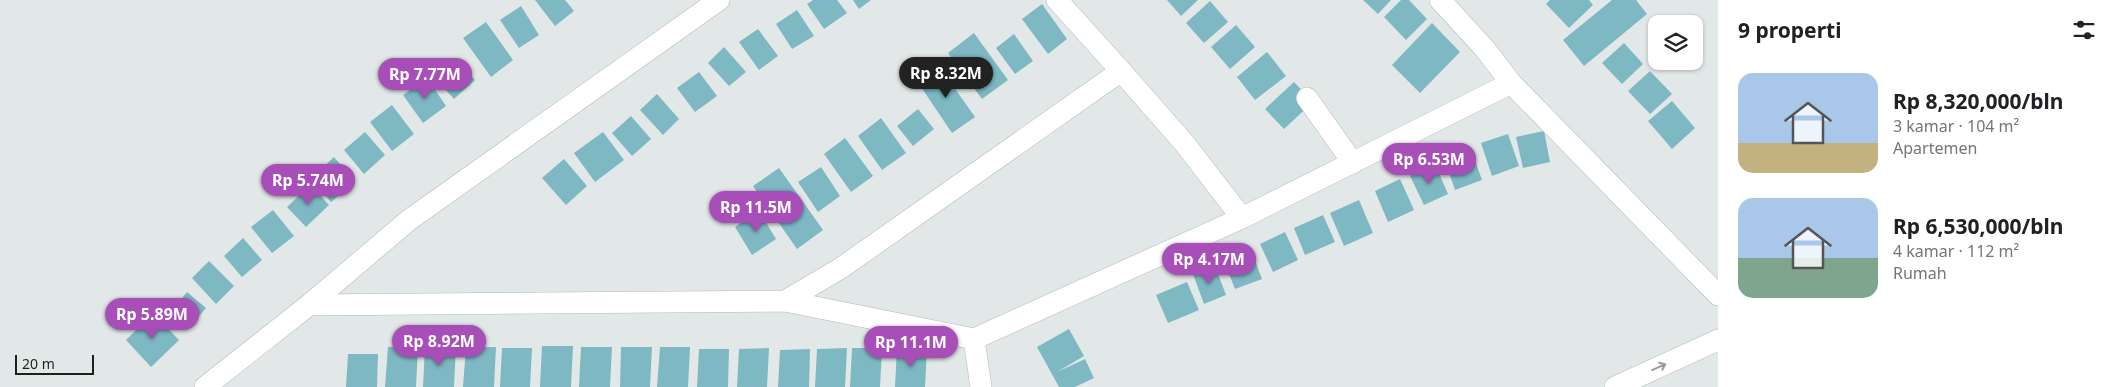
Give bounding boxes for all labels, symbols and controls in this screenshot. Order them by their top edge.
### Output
map controls [1648,15,1703,70]
button: layers [1648,15,1703,70]
text: 9 properti [1738,16,1841,44]
icon: filters [2070,16,2098,44]
pin: Rp 8.32M [894,56,998,99]
pin: Rp 7.77M [373,58,477,100]
text: Rp 8.32M [910,62,982,84]
text: Rp 7.77M [389,63,461,85]
text: Rp 8,320,000/bln [1893,87,2063,115]
icon: home [1778,93,1838,153]
text: 3 kamar · 104 m² [1893,115,2019,137]
text: Apartemen [1893,137,1977,159]
pin: Rp 6.53M [1377,142,1481,185]
text: Rp 6.53M [1393,148,1465,170]
pin: Rp 5.74M [256,164,360,206]
text: Rp 5.74M [272,169,344,191]
pin: Rp 11.5M [704,190,808,233]
text: Rp 11.5M [720,196,792,218]
text: Rp 6,530,000/bln [1893,212,2063,240]
icon: home [1778,218,1838,278]
text: 4 kamar · 112 m² [1893,240,2019,262]
pin: Rp 4.17M [1157,242,1261,285]
text: Rp 4.17M [1173,248,1245,270]
text: Rumah [1893,262,1947,284]
pin: Rp 5.89M [100,298,204,340]
text: Rp 5.89M [116,303,188,325]
pin: Rp 8.92M [387,324,491,367]
pin: Rp 11.1M [859,326,963,368]
text: Rp 8.92M [403,330,475,352]
text: Rp 11.1M [875,331,947,353]
scale bar [15,352,94,375]
text: 20 m [22,354,55,373]
one-way arrow [1651,361,1666,371]

